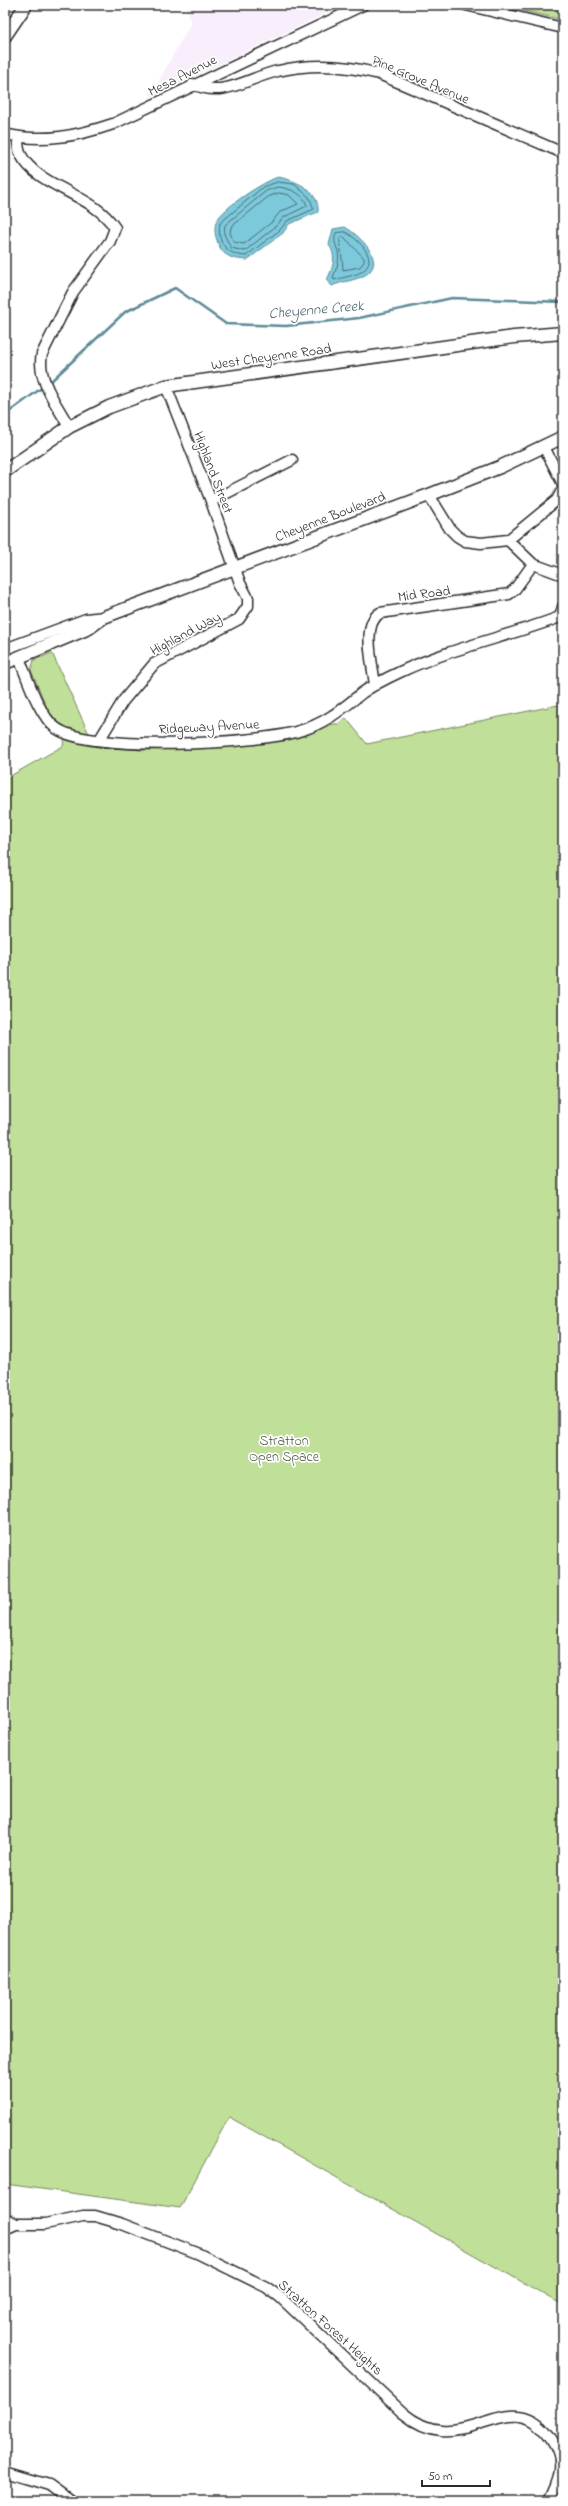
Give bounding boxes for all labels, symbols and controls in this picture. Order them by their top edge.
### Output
street label: Mesa Avenue [145,50,221,103]
street label: Pine Grove Avenue [368,50,473,111]
water label: Cheyenne Creek [268,295,366,326]
street label: West Cheyenne Road [210,339,333,377]
street label: Highland Street [186,428,238,517]
street label: Cheyenne Boulevard [272,487,389,549]
street label: Mid Road [397,581,452,608]
street label: Highland Way [147,607,225,663]
street label: Ridgeway Avenue [158,714,261,742]
park label: Stratton Open Space [249,1431,320,1468]
street label: Stratton Forest Heights [272,2275,387,2382]
scale bar [422,2462,490,2488]
text: 50 m [428,2468,452,2486]

